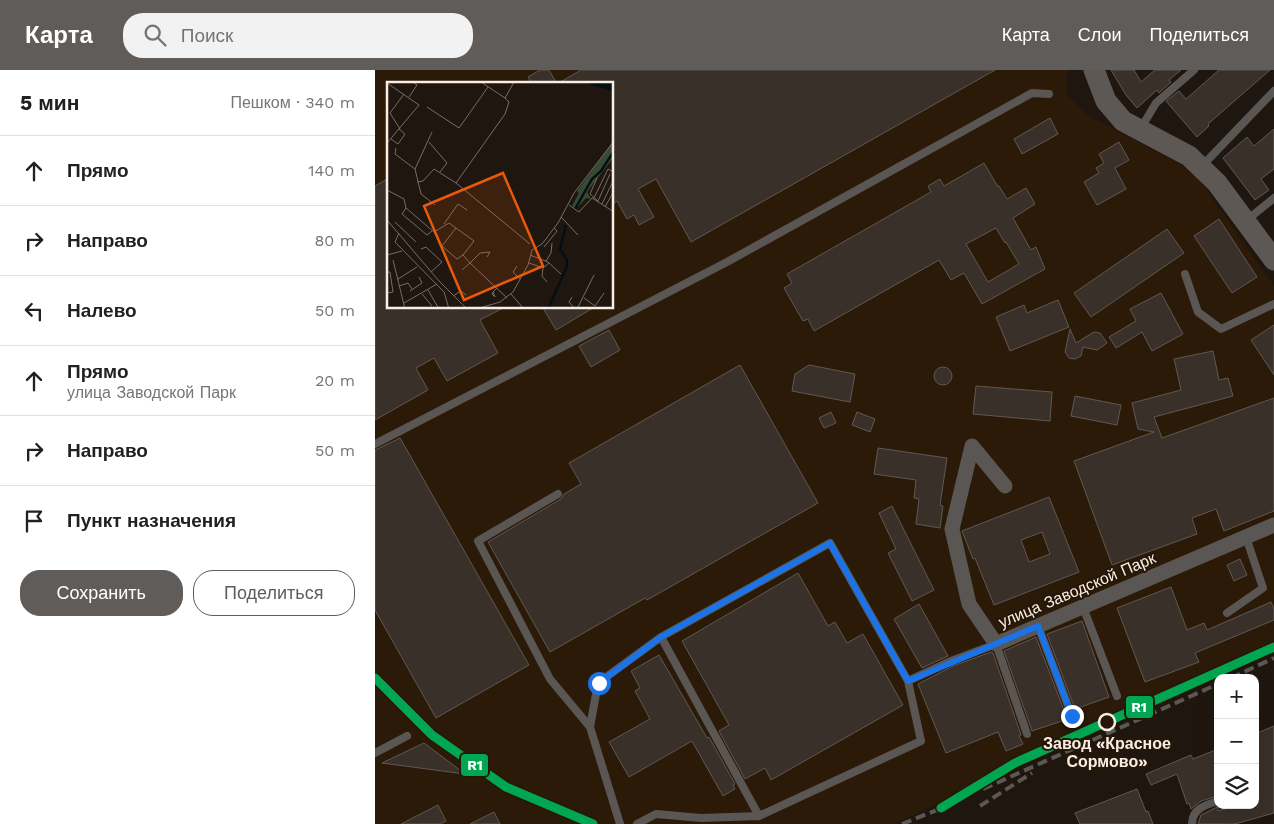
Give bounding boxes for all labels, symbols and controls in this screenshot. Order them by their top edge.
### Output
search box [123,13,473,58]
text: Карта [25,21,93,49]
icon: search [141,21,169,49]
text: Поиск [181,24,233,47]
text: Карта [1002,24,1050,45]
text: Слои [1078,24,1122,45]
text: Поделиться [1150,24,1249,45]
inset map [387,82,614,309]
text: 5 мин [20,90,79,115]
text: Пешком · 340 m [230,93,355,112]
icon: ahead [20,157,48,185]
text: Прямо [67,159,129,182]
text: 140 m [308,161,355,180]
icon: right [20,227,48,255]
text: Направо [67,229,148,252]
text: 80 m [314,231,355,250]
icon: left [20,297,48,325]
text: Налево [67,299,137,322]
text: 50 m [315,301,355,320]
text: Прямо [67,360,129,383]
icon: ahead [20,367,48,395]
text: 20 m [315,371,355,390]
text: улица Заводской Парк [67,383,236,402]
icon: right [20,437,48,465]
text: Направо [67,439,148,462]
text: 50 m [315,441,355,460]
icon: arrive [20,507,48,535]
text: Пункт назначения [67,509,236,532]
street label: улица Заводской Парк [996,548,1159,632]
button: Сохранить [20,570,183,616]
button: Поделиться [193,570,355,616]
route start [588,672,611,695]
map controls [1214,674,1259,809]
button: + [1214,674,1259,719]
line badge: R1 [1125,695,1154,719]
text: R1 [1131,699,1147,715]
route end [1061,705,1084,728]
marker: Завод «Красное Сормово» [1098,713,1116,731]
button: − [1214,719,1259,764]
place label: Завод «Красное Сормово» [1043,734,1171,771]
line badge: R1 [460,753,489,777]
text: R1 [467,757,483,773]
button: layers [1214,764,1259,809]

